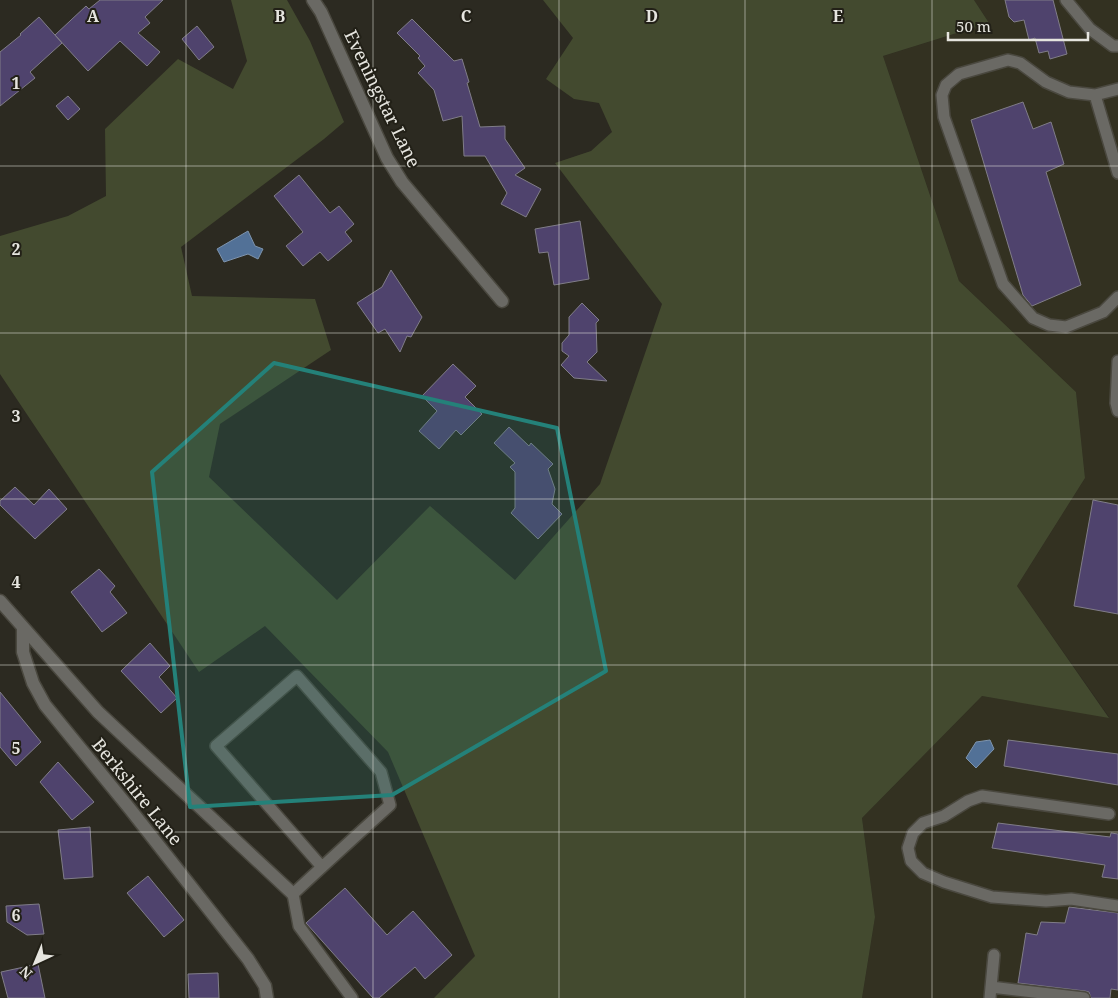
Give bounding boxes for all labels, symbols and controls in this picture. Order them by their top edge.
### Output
text: A [87,5,100,27]
text: B [275,5,286,27]
text: C [461,5,472,27]
text: D [646,5,658,27]
text: E [833,5,843,27]
scale bar [948,10,1088,42]
text: 50 m [956,16,991,36]
street label: Eveningstar Lane [339,26,427,171]
text: 1 [11,72,21,94]
text: 2 [11,238,21,260]
text: 3 [11,405,21,427]
text: 4 [11,571,21,593]
street label: Berkshire Lane [87,733,188,850]
text: 5 [11,737,21,759]
text: 6 [11,904,21,926]
north arrow [10,938,60,988]
text: N [15,962,36,983]

